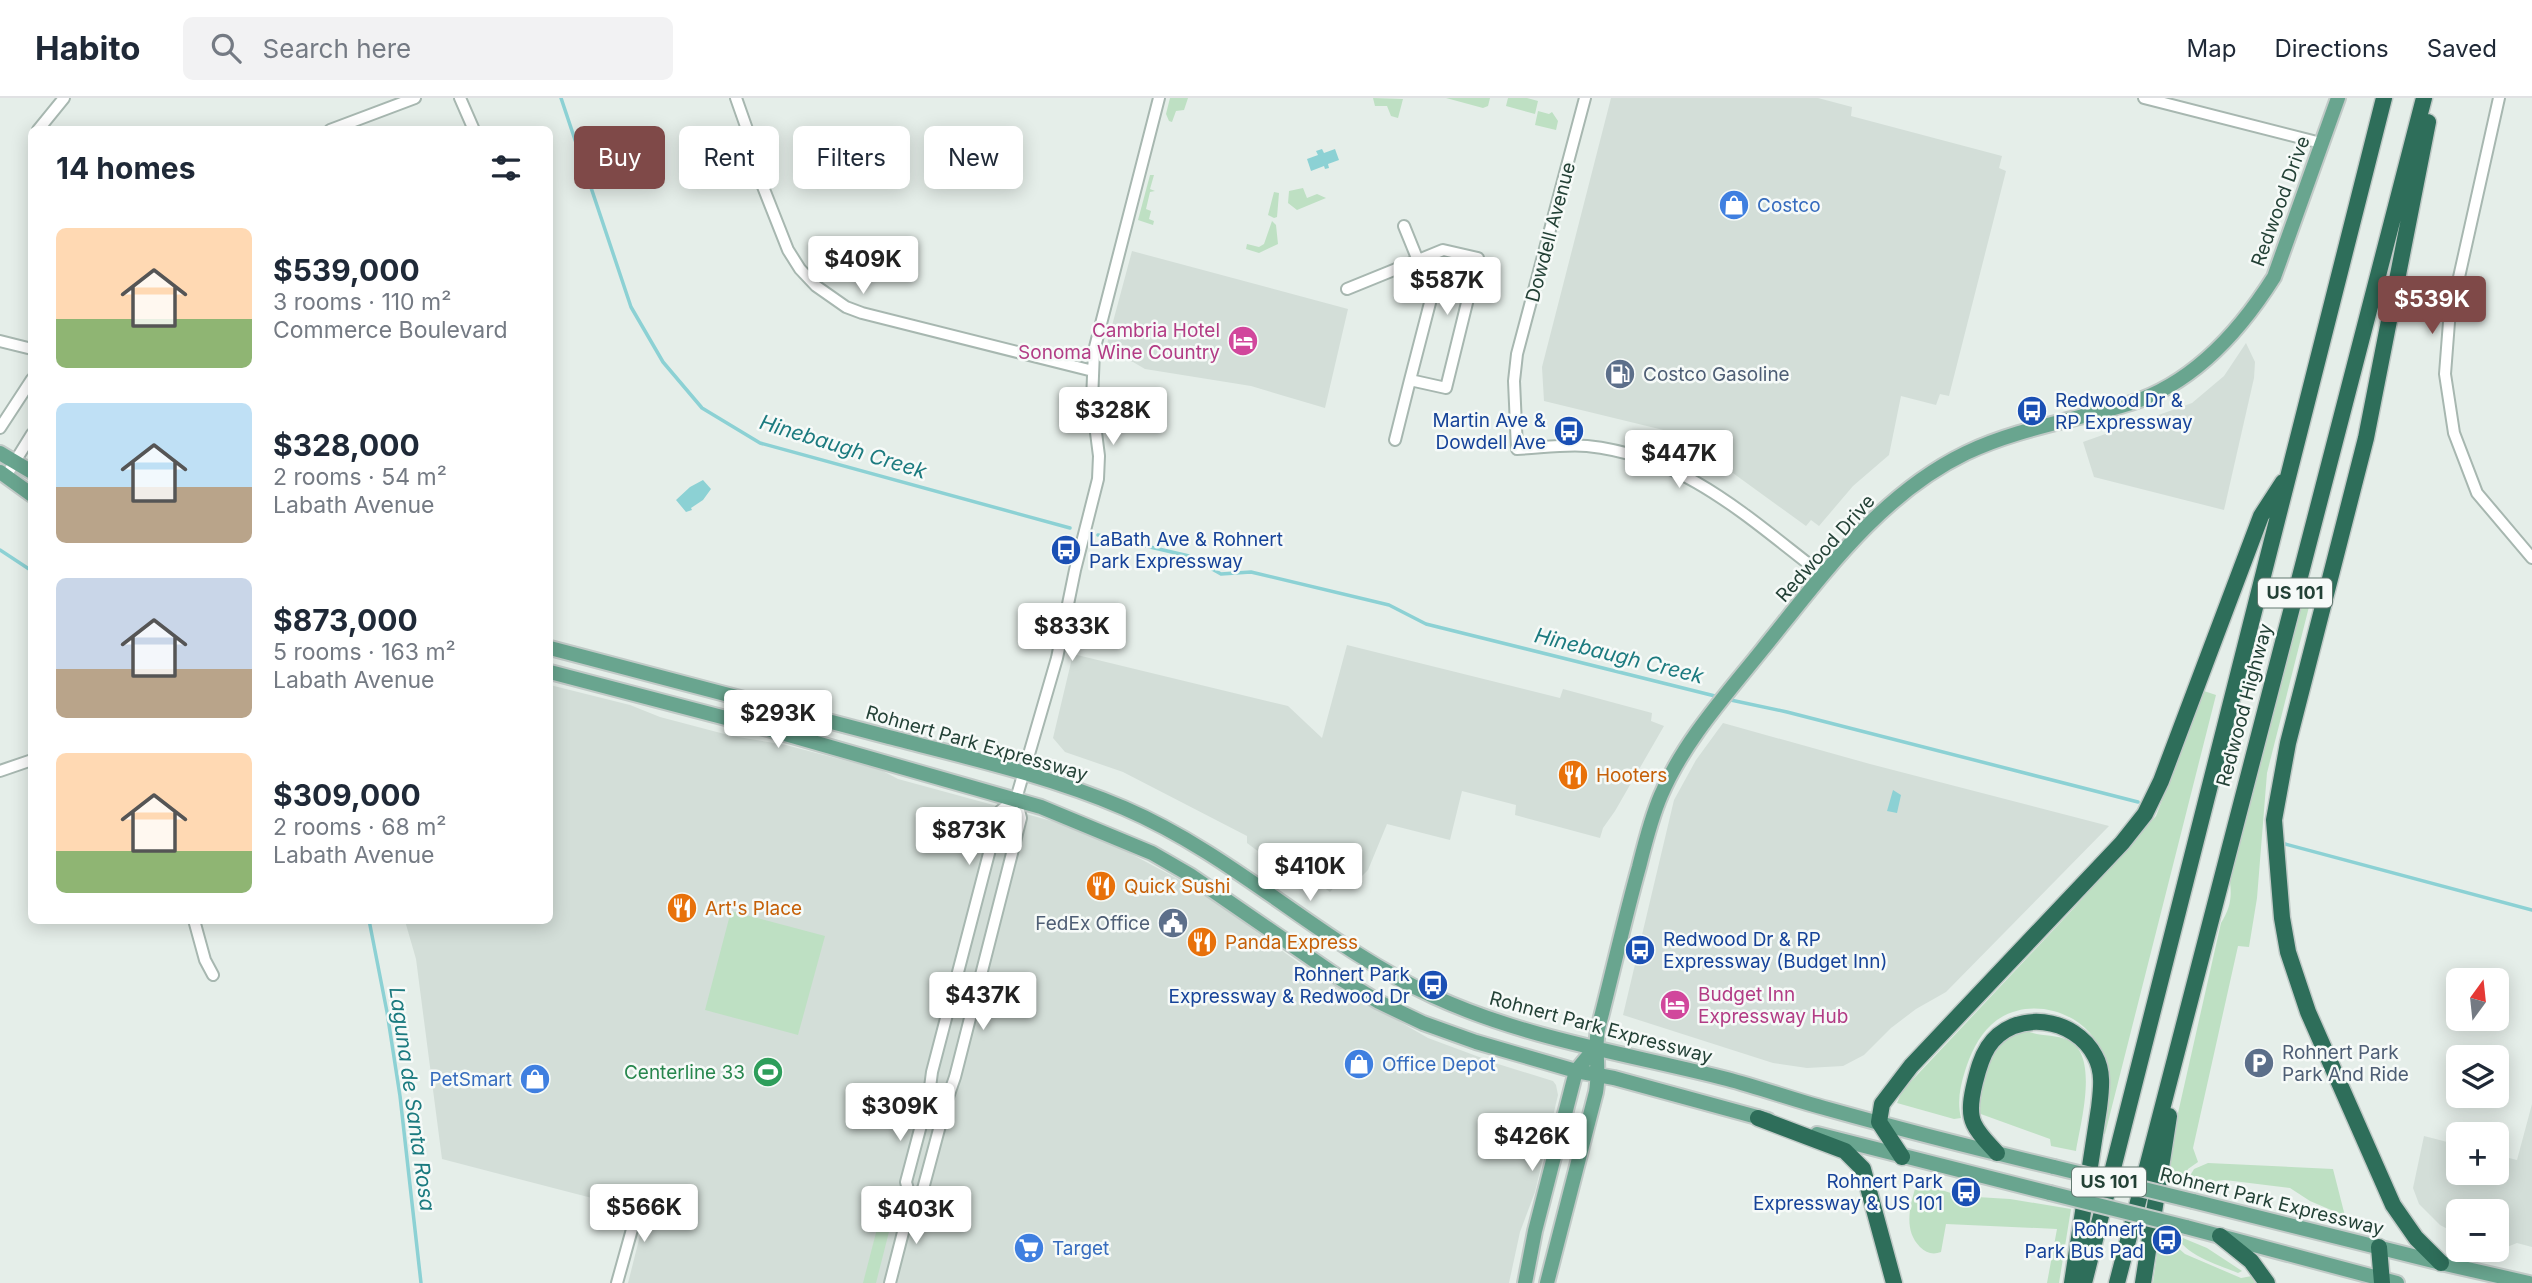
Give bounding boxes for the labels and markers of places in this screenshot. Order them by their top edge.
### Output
shop icon: Costco [1717,188,1751,222]
place label: Costco [1757,194,1821,217]
pin: $409K [814,236,912,296]
pin: $587K [1398,258,1496,317]
pin: $539K [2383,276,2481,336]
place label: Cambria Hotel Sonoma Wine Country [1018,319,1220,364]
hotel icon: Cambria Hotel Sonoma Wine Country [1226,324,1260,358]
fuel station icon: Costco Gasoline [1603,357,1637,391]
place label: Costco Gasoline [1643,363,1790,386]
pin: $328K [1064,388,1162,447]
place label: Redwood Dr & RP Expressway [2055,389,2193,434]
bus stop icon: Redwood Dr & RP Expressway [2015,394,2049,428]
place label: Martin Ave & Dowdell Ave [1433,409,1546,454]
bus stop icon: Martin Ave & Dowdell Ave [1552,414,1586,448]
pin: $447K [1630,430,1728,490]
place label: LaBath Ave & Rohnert Park Expressway [1089,528,1283,573]
bus stop icon: LaBath Ave & Rohnert Park Expressway [1049,533,1083,567]
pin: $833K [1023,603,1121,663]
pin: $293K [729,690,827,750]
restaurant icon: Hooters [1556,758,1590,792]
place label: Hooters [1596,764,1667,787]
pin: $873K [920,808,1018,867]
pin: $410K [1261,844,1359,903]
restaurant icon: Quick Sushi [1084,869,1118,903]
place label: Quick Sushi [1124,875,1230,898]
restaurant icon: Art's Place [665,891,699,925]
place label: Art's Place [705,897,802,920]
public building icon: FedEx Office [1156,906,1190,940]
place label: FedEx Office [1035,912,1150,935]
restaurant icon: Panda Express [1185,925,1219,959]
place label: Redwood Dr & RP Expressway (Budget Inn) [1663,928,1887,973]
place label: Panda Express [1225,931,1358,954]
bus stop icon: Redwood Dr & RP Expressway (Budget Inn) [1623,933,1657,967]
place label: Rohnert Park Expressway & Redwood Dr [1169,963,1411,1008]
bus stop icon: Rohnert Park Expressway & Redwood Dr [1416,968,1450,1002]
pin: $437K [934,972,1032,1032]
place label: Budget Inn Expressway Hub [1698,983,1848,1028]
hotel icon: Budget Inn Expressway Hub [1658,988,1692,1022]
place label: Rohnert Park Park And Ride [2282,1041,2409,1086]
parking icon: Rohnert Park Park And Ride [2242,1046,2276,1080]
shop icon: Office Depot [1342,1047,1376,1081]
place label: Office Depot [1382,1053,1496,1076]
sports icon: Centerline 33 [751,1055,785,1089]
place label: Centerline 33 [624,1061,745,1084]
shop icon: PetSmart [518,1062,552,1096]
place label: PetSmart [430,1068,512,1091]
pin: $309K [851,1084,949,1143]
pin: $426K [1483,1114,1581,1173]
place label: Rohnert Park Expressway & US 101 [1753,1170,1944,1215]
bus stop icon: Rohnert Park Expressway & US 101 [1949,1175,1983,1209]
pin: $566K [595,1184,693,1244]
pin: $403K [867,1186,965,1246]
place label: Rohnert Park Bus Pad [2024,1218,2144,1263]
bus stop icon: Rohnert Park Bus Pad [2150,1223,2184,1257]
supermarket icon: Target [1012,1231,1046,1265]
place label: Target [1052,1237,1109,1260]

